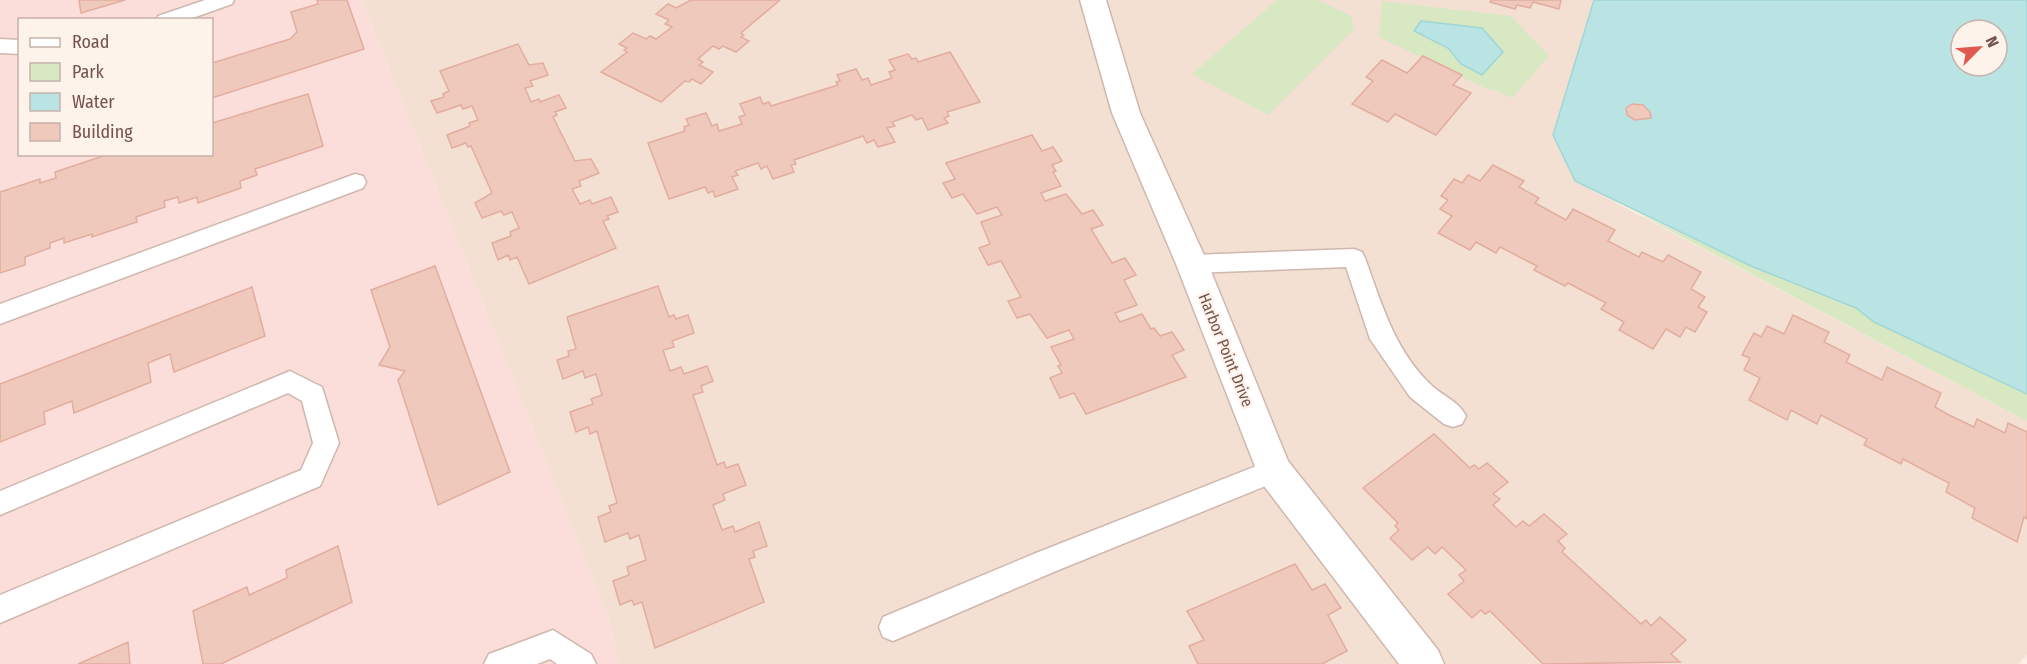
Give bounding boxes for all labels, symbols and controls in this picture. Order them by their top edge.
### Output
legend [18,18,213,156]
north arrow [1949,18,2009,78]
text: Road [72,31,109,53]
text: N [1982,34,2003,50]
text: Park [72,61,105,83]
text: Water [72,91,115,113]
text: Building [72,121,133,143]
street label: Harbor Point Drive [1195,290,1258,410]

